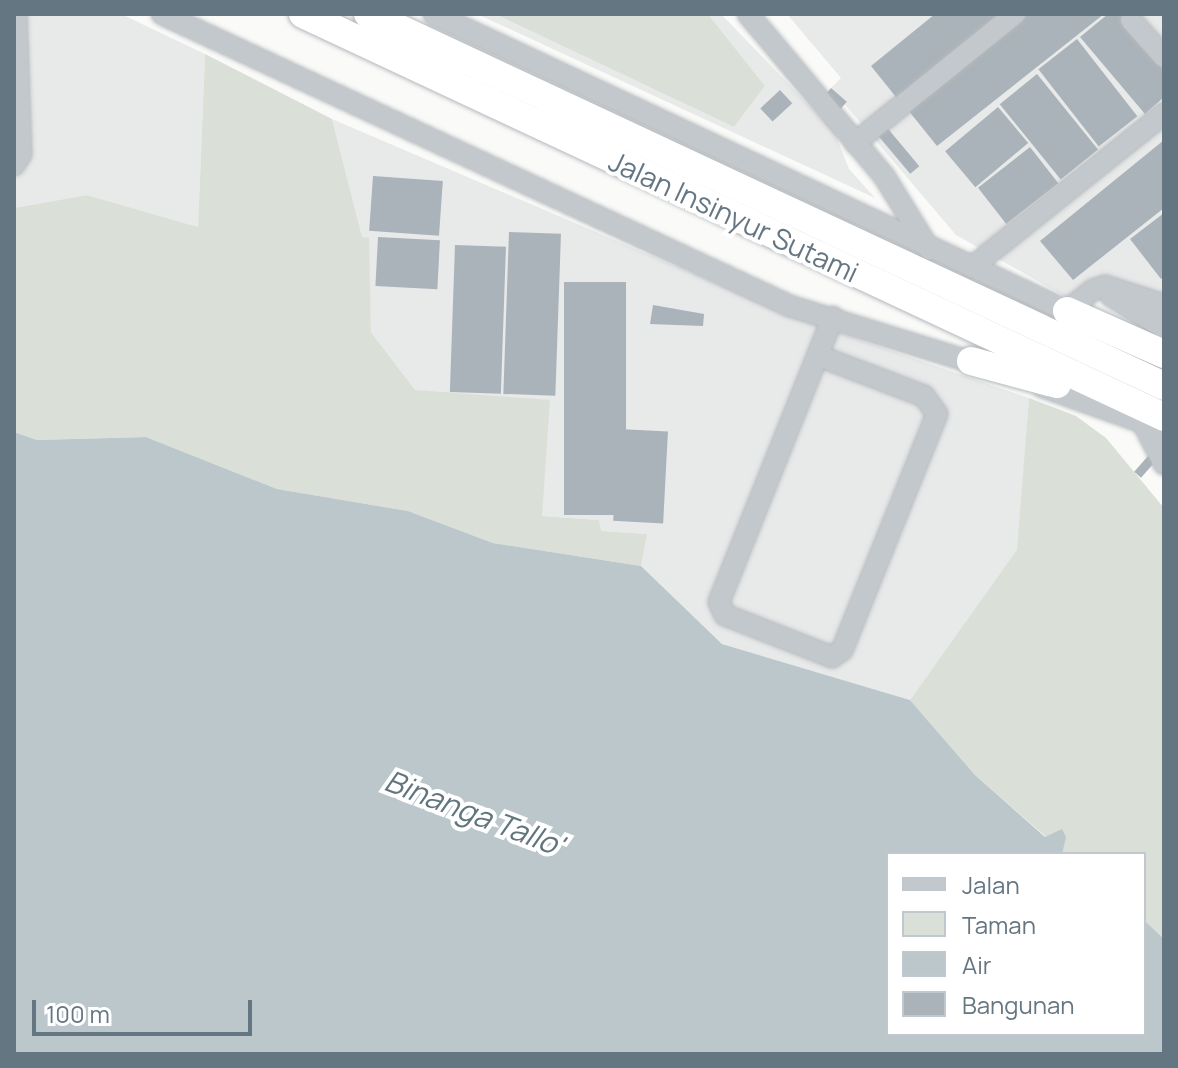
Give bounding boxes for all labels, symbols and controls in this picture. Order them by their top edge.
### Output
street label: Jalan Insinyur Sutami [604,143,864,289]
water label: Binanga Tallo' [380,763,568,863]
legend [886,852,1146,1036]
text: Jalan [962,868,1020,901]
text: Taman [962,908,1036,941]
text: Air [962,948,991,981]
scale bar [36,984,256,1034]
text: Bangunan [962,988,1075,1021]
text: 100 m [46,997,110,1030]

